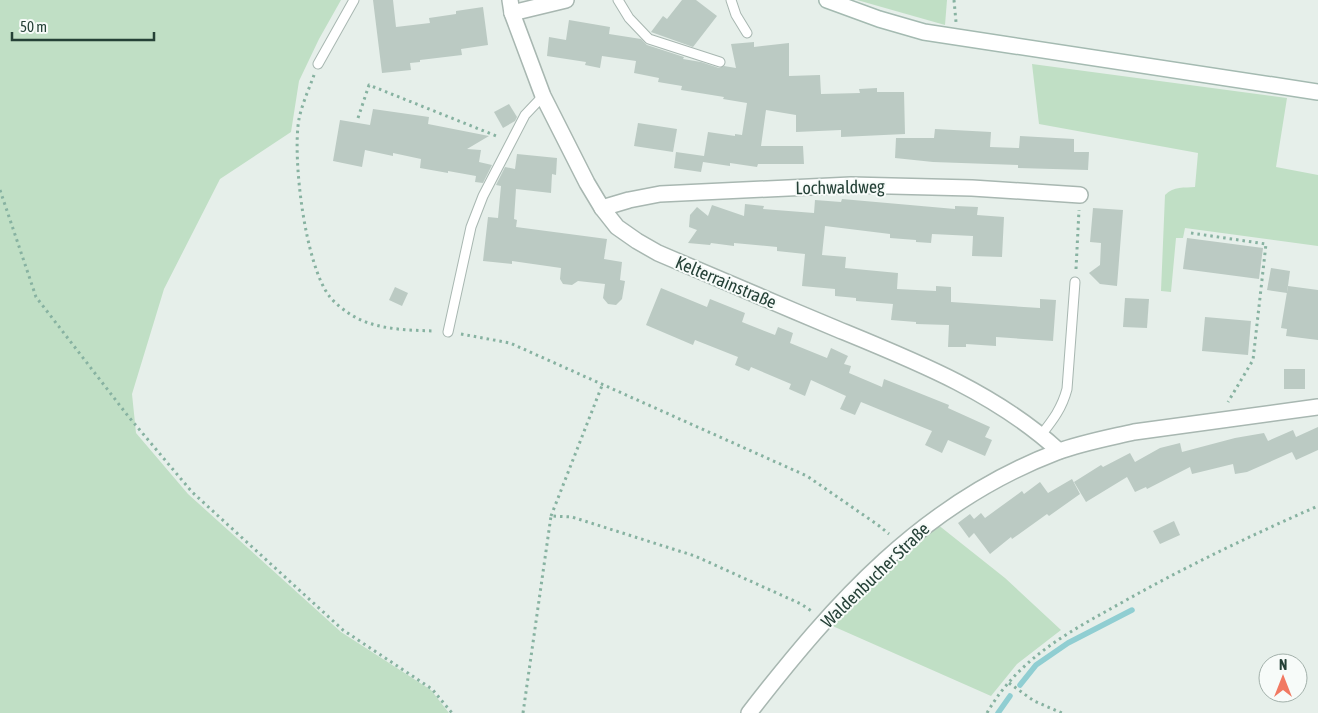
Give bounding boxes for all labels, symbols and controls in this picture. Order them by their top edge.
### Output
scale bar [12,10,155,42]
text: 50 m [20,18,47,35]
street label: Lochwaldweg [795,176,885,198]
street label: Kelterrainstraße [672,251,780,313]
street label: Waldenbucher Straße [817,518,933,632]
north arrow [1258,653,1308,703]
text: N [1279,657,1287,673]

